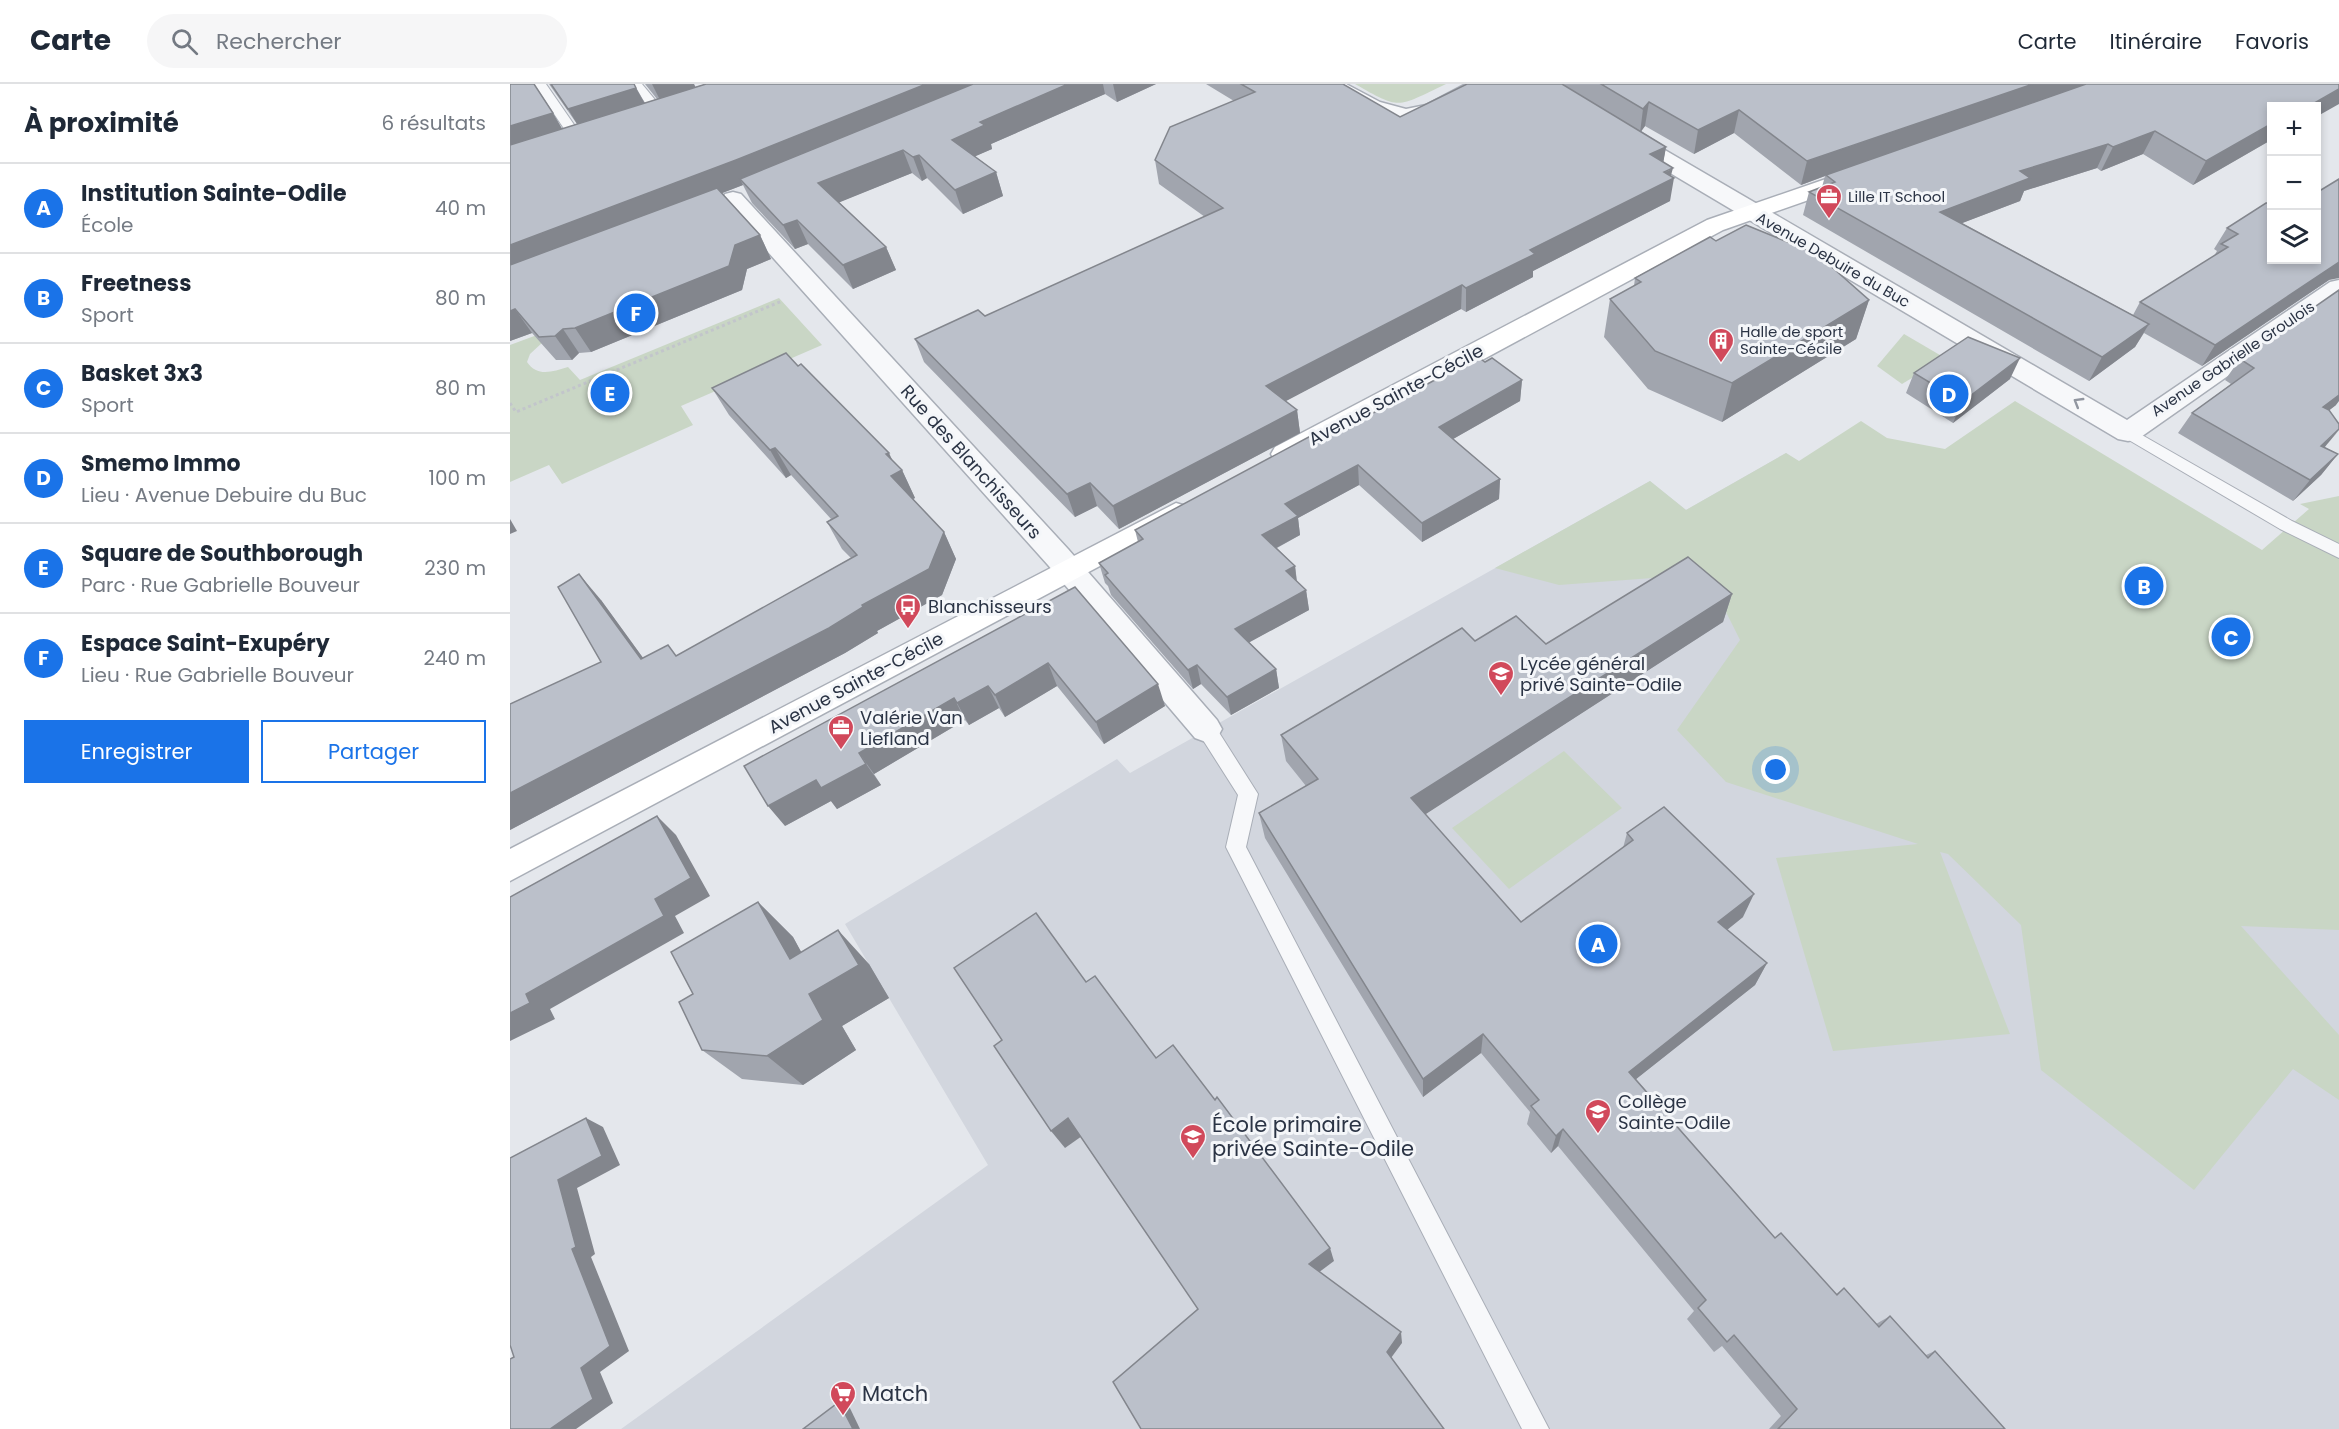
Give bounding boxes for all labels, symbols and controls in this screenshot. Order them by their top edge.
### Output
search box [147,14,567,68]
text: Carte [30,21,111,60]
icon: search [168,25,201,58]
text: Rechercher [216,26,342,57]
text: Carte [2018,27,2077,56]
text: Itinéraire [2110,27,2202,56]
text: Favoris [2235,27,2309,56]
map controls [2267,102,2321,264]
button: + [2267,102,2321,156]
text: À proximité [24,105,179,141]
text: 6 résultats [381,109,486,137]
button: − [2267,156,2321,210]
text: Institution Sainte-Odile [81,178,347,209]
office icon: Lille IT School [1814,182,1844,220]
place label: Lille IT School [1848,186,1945,207]
text: A [36,194,51,222]
text: 40 m [435,194,486,222]
street label: Avenue Debuire du Buc [1753,207,1914,312]
button: layers [2267,210,2321,264]
text: École [81,211,134,239]
text: Freetness [81,268,191,299]
text: B [37,284,50,312]
text: 80 m [435,284,486,312]
pin: F [616,290,656,336]
street label: Avenue Gabrielle Groulois [2147,296,2319,421]
text: Sport [81,301,134,329]
place label: Halle de sport Sainte-Cécile [1740,321,1843,359]
building icon: Halle de sport Sainte-Cécile [1706,326,1736,364]
street label: Avenue Sainte-Cécile [1304,338,1488,451]
text: Basket 3x3 [81,358,203,389]
pin: E [590,370,630,416]
pin: D [1930,372,1968,416]
text: C [36,374,51,402]
text: 80 m [435,374,486,402]
street label: Rue des Blanchisseurs [895,379,1047,544]
text: Sport [81,391,134,419]
one-way arrow [2074,398,2084,410]
text: Smemo Immo [81,448,240,479]
text: D [36,464,51,492]
text: 100 m [429,464,486,492]
text: Lieu · Avenue Debuire du Buc [81,481,367,509]
text: Square de Southborough [81,538,363,569]
text: E [38,554,49,582]
text: 230 m [424,554,486,582]
pin: B [2124,564,2164,608]
text: Parc · Rue Gabrielle Bouveur [81,571,360,599]
bus stop icon: Blanchisseurs [893,592,923,630]
place label: Blanchisseurs [928,594,1052,619]
pin: C [2212,614,2250,660]
street label: Avenue Sainte-Cécile [764,626,948,739]
text: Espace Saint-Exupéry [81,628,330,659]
text: F [38,644,49,672]
text: 240 m [423,644,486,672]
place label: Lycée général privé Sainte-Odile [1520,651,1682,697]
school or university icon: Lycée général privé Sainte-Odile [1486,659,1516,697]
text: Lieu · Rue Gabrielle Bouveur [81,661,354,689]
place label: Valérie Van Liefland [860,705,963,751]
office icon: Valérie Van Liefland [826,713,856,751]
button: Enregistrer [24,720,249,783]
button: Partager [261,720,486,783]
your location [1761,755,1790,784]
pin: A [1578,922,1618,966]
place label: Collège Sainte-Odile [1618,1089,1731,1135]
school or university icon: Collège Sainte-Odile [1583,1097,1613,1135]
place label: École primaire privée Sainte-Odile [1212,1110,1414,1163]
school or university icon: École primaire privée Sainte-Odile [1178,1122,1208,1160]
supermarket icon: Match [828,1379,858,1417]
place label: Match [862,1379,928,1408]

